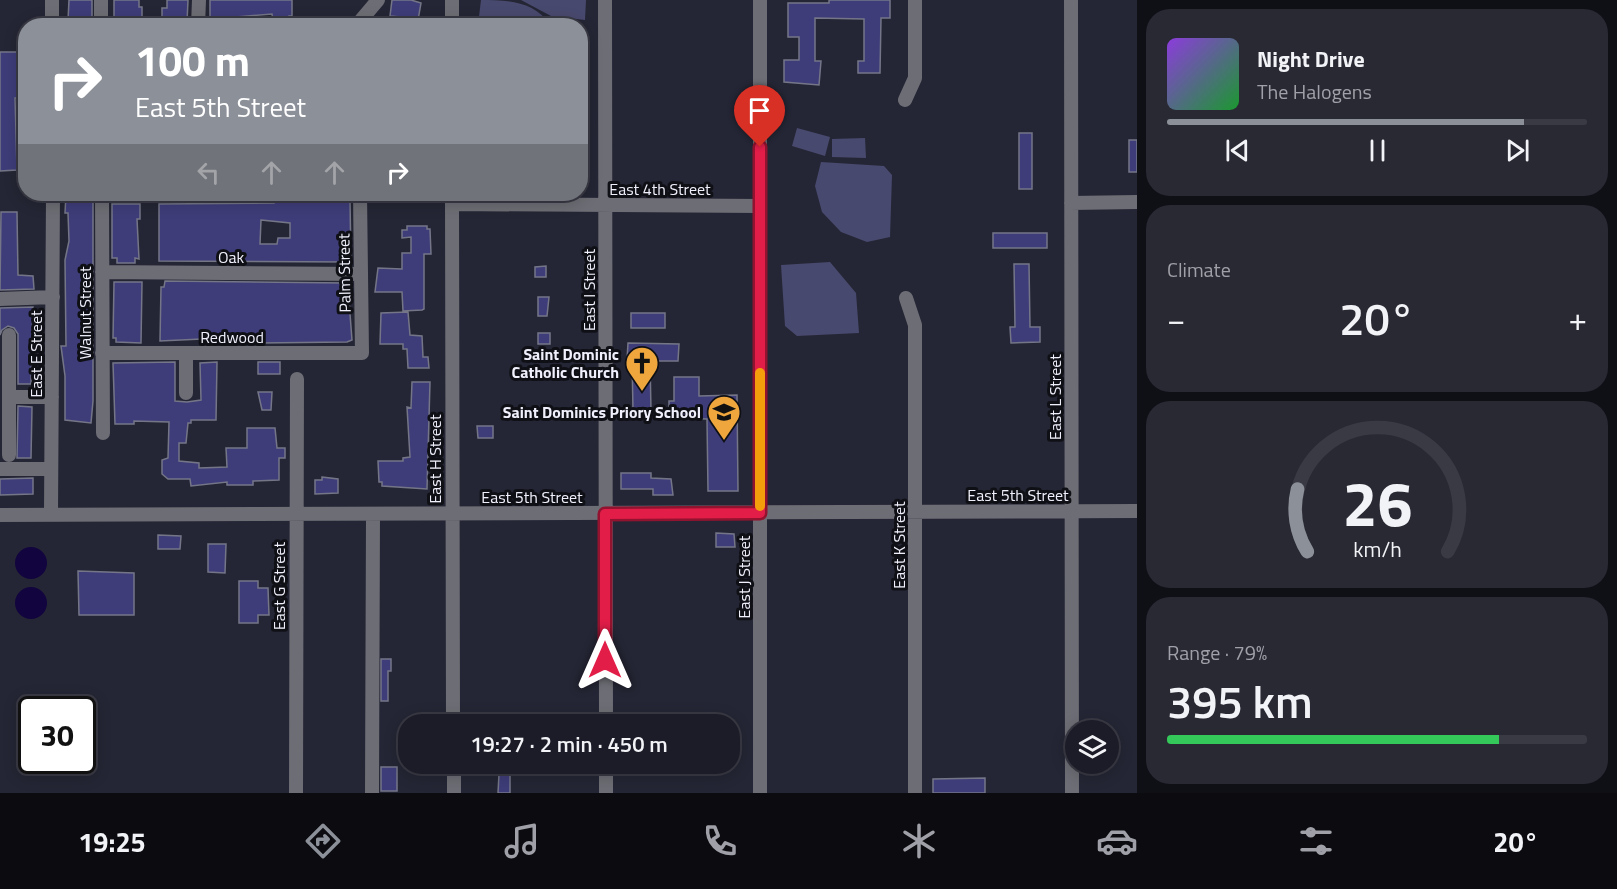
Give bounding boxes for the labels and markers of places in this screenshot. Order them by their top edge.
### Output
pin [734,85,785,147]
place label: Saint Dominic Catholic Church [512,342,619,384]
church icon: Saint Dominic Catholic Church [624,345,660,392]
school or university icon: Saint Dominics Priory School [706,394,742,441]
place label: Saint Dominics Priory School [503,400,701,424]

